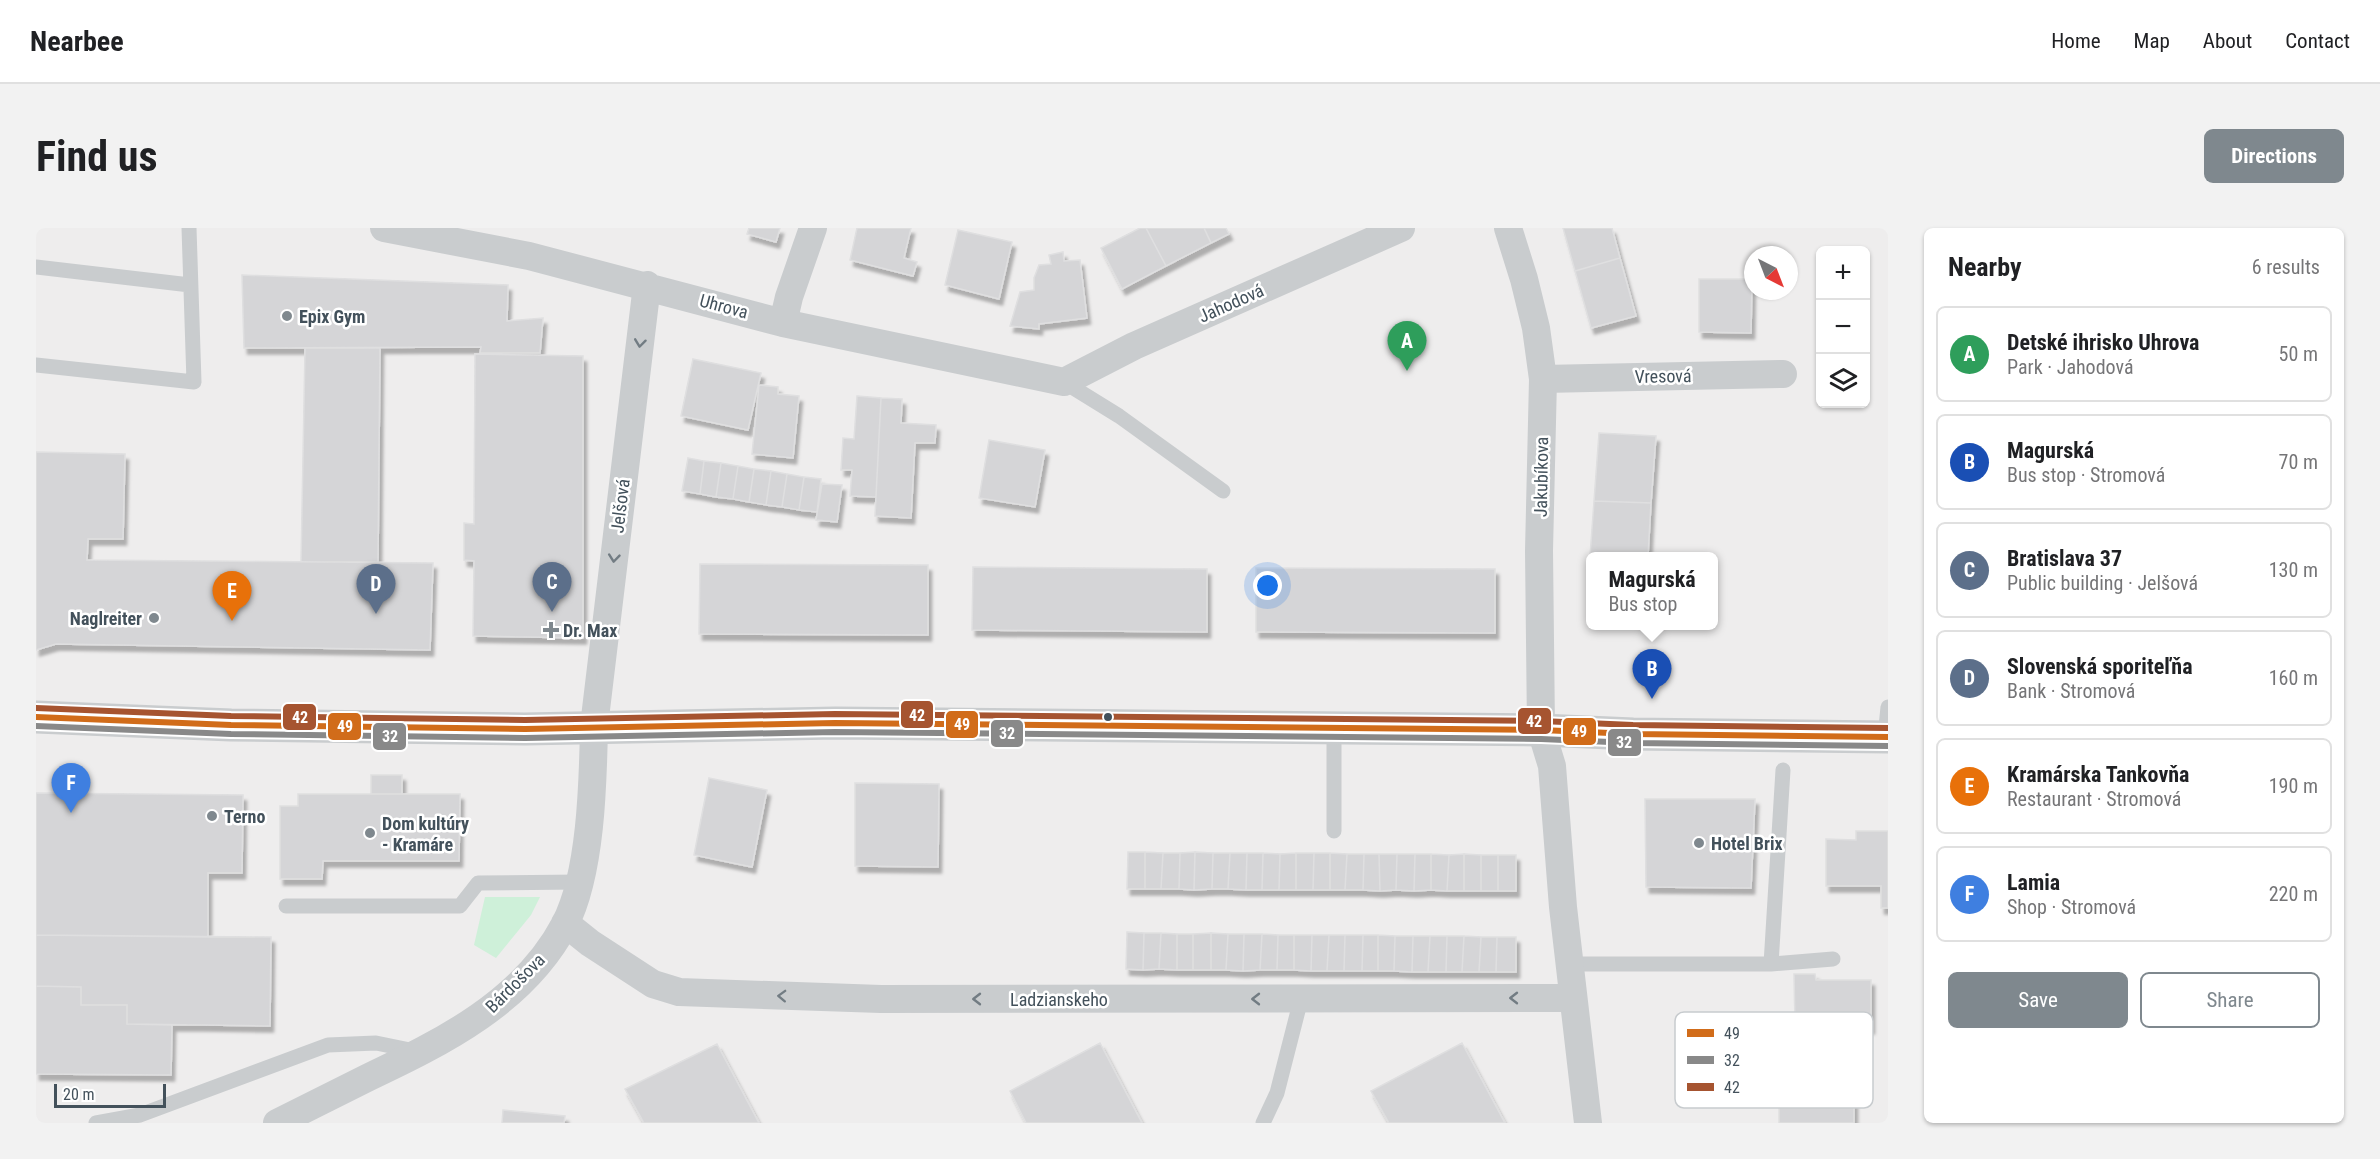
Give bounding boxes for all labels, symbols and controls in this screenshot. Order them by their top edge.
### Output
text: Nearbee [30,25,124,58]
text: Home [2051,29,2101,53]
text: Map [2134,29,2170,53]
text: About [2203,29,2252,53]
text: Contact [2285,29,2350,53]
button: Directions [2204,129,2344,183]
text: Find us [36,132,157,181]
north arrow [1744,246,1798,300]
map controls [1816,246,1870,408]
button: + [1816,246,1870,300]
text: Nearby [1948,252,2022,282]
text: 6 results [2252,255,2320,279]
street label: Jahodová [1195,279,1267,327]
street label: Uhrova [698,289,750,323]
button: − [1816,300,1870,354]
place label: Epix Gym [299,306,365,327]
marker: Epix Gym [280,309,294,323]
pin: A [1388,322,1426,371]
text: Detské ihrisko Uhrova [2007,330,2199,355]
one-way arrow [634,339,647,348]
text: A [1964,342,1975,366]
text: 50 m [2279,342,2318,366]
button: layers [1816,354,1870,408]
text: Park · Jahodová [2007,355,2133,379]
street label: Vresová [1634,365,1692,387]
street label: Jakubíkova [1530,437,1552,517]
text: Magurská [2007,438,2094,463]
text: B [1964,450,1975,474]
text: 70 m [2279,450,2318,474]
text: Bus stop · Stromová [2007,463,2165,487]
street label: Jelšová [606,478,634,534]
text: Bratislava 37 [2007,546,2122,571]
popup [1586,552,1718,630]
one-way arrow [608,553,621,562]
text: C [1964,558,1975,582]
text: 130 m [2269,558,2318,582]
pin: C [532,562,572,612]
pin: D [356,564,396,614]
text: Magurská [1608,567,1696,592]
your location [1253,571,1282,600]
text: Public building · Jelšová [2007,571,2198,595]
pin: E [212,572,252,621]
text: Bus stop [1608,592,1677,616]
place label: Naglreiter [70,608,142,629]
marker: Naglreiter [147,611,161,625]
place label: Dr. Max [563,620,617,641]
marker: Dr. Max [544,623,558,637]
pin: B [1632,650,1672,699]
text: Slovenská sporiteľňa [2007,654,2193,679]
text: D [1964,666,1975,690]
text: 160 m [2269,666,2318,690]
text: Bank · Stromová [2007,679,2135,703]
line badge: 42 [900,700,934,729]
line badge: 42 [282,703,317,731]
text: 42 [909,706,925,725]
line badge: 42 [1517,707,1552,735]
text: 42 [292,708,308,727]
line badge: 49 [945,710,979,739]
unlabelled marker [1102,711,1114,723]
line badge: 49 [327,712,362,741]
text: 42 [1526,712,1542,731]
text: 49 [954,715,970,734]
text: 49 [337,717,353,736]
line badge: 49 [1562,717,1597,746]
line badge: 32 [990,719,1024,748]
line badge: 32 [372,722,407,751]
text: 49 [1571,722,1587,741]
text: 32 [999,724,1015,743]
text: 32 [382,727,398,746]
line badge: 32 [1607,728,1642,757]
text: 32 [1616,733,1632,752]
text: Kramárska Tankovňa [2007,762,2189,787]
pin: F [51,764,90,813]
text: E [1965,774,1974,798]
text: 190 m [2269,774,2318,798]
text: Restaurant · Stromová [2007,787,2181,811]
place label: Terno [224,806,265,827]
marker: Terno [205,809,219,823]
place label: Dom kultúry - Kramáre [382,813,469,855]
marker: Dom kultúry - Kramáre [363,826,377,840]
place label: Hotel Brix [1711,833,1783,854]
marker: Hotel Brix [1692,836,1706,850]
text: Lamia [2007,870,2060,895]
text: F [1965,882,1974,906]
text: 220 m [2269,882,2318,906]
text: Shop · Stromová [2007,895,2136,919]
street label: Bárdošova [481,949,549,1017]
button: Save [1948,972,2128,1028]
button: Share [2140,972,2320,1028]
one-way arrow [778,989,787,1002]
street label: Ladzianskeho [1010,989,1108,1010]
one-way arrow [1510,992,1519,1004]
one-way arrow [973,993,982,1005]
one-way arrow [1252,993,1261,1005]
legend [1675,1012,1873,1108]
text: 49 [1724,1024,1740,1043]
text: 32 [1724,1051,1740,1070]
text: 42 [1724,1078,1740,1097]
scale bar [54,1081,166,1108]
text: 20 m [63,1085,95,1104]

